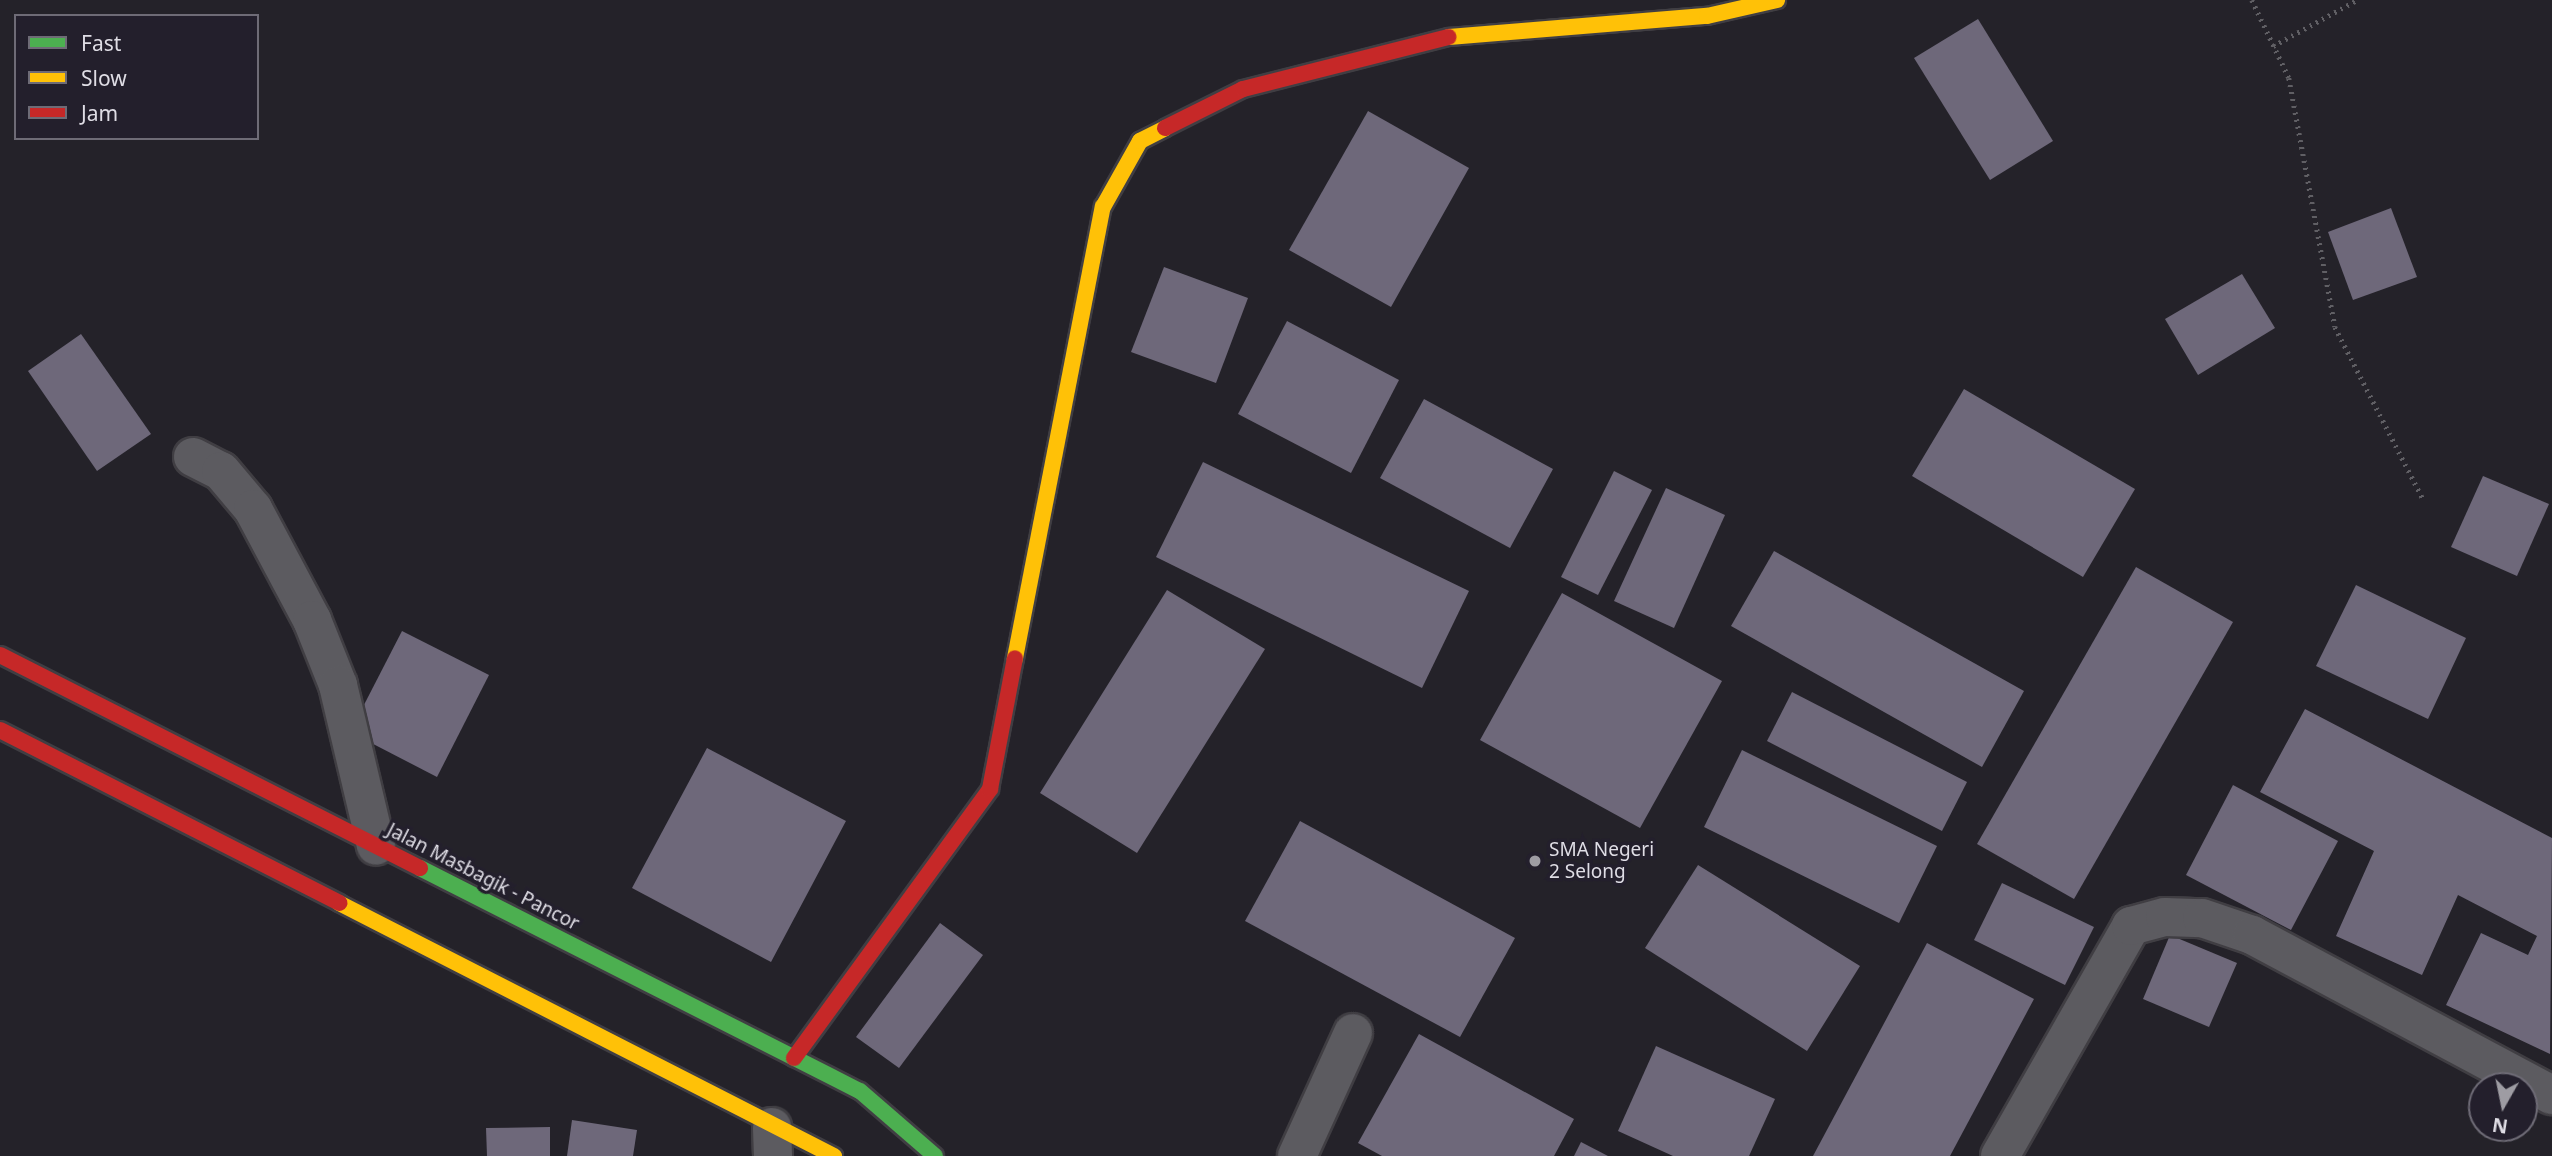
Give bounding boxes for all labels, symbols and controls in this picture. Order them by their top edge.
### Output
legend [14,14,259,140]
text: Fast [81,29,121,57]
text: Slow [81,64,127,92]
text: Jam [81,99,118,127]
street label: Jalan Masbagik - Pancor [383,819,583,935]
place label: SMA Negeri 2 Selong [1549,839,1654,883]
marker: SMA Negeri 2 Selong [1527,853,1543,869]
north arrow [2468,1072,2538,1142]
text: N [2490,1112,2510,1140]

